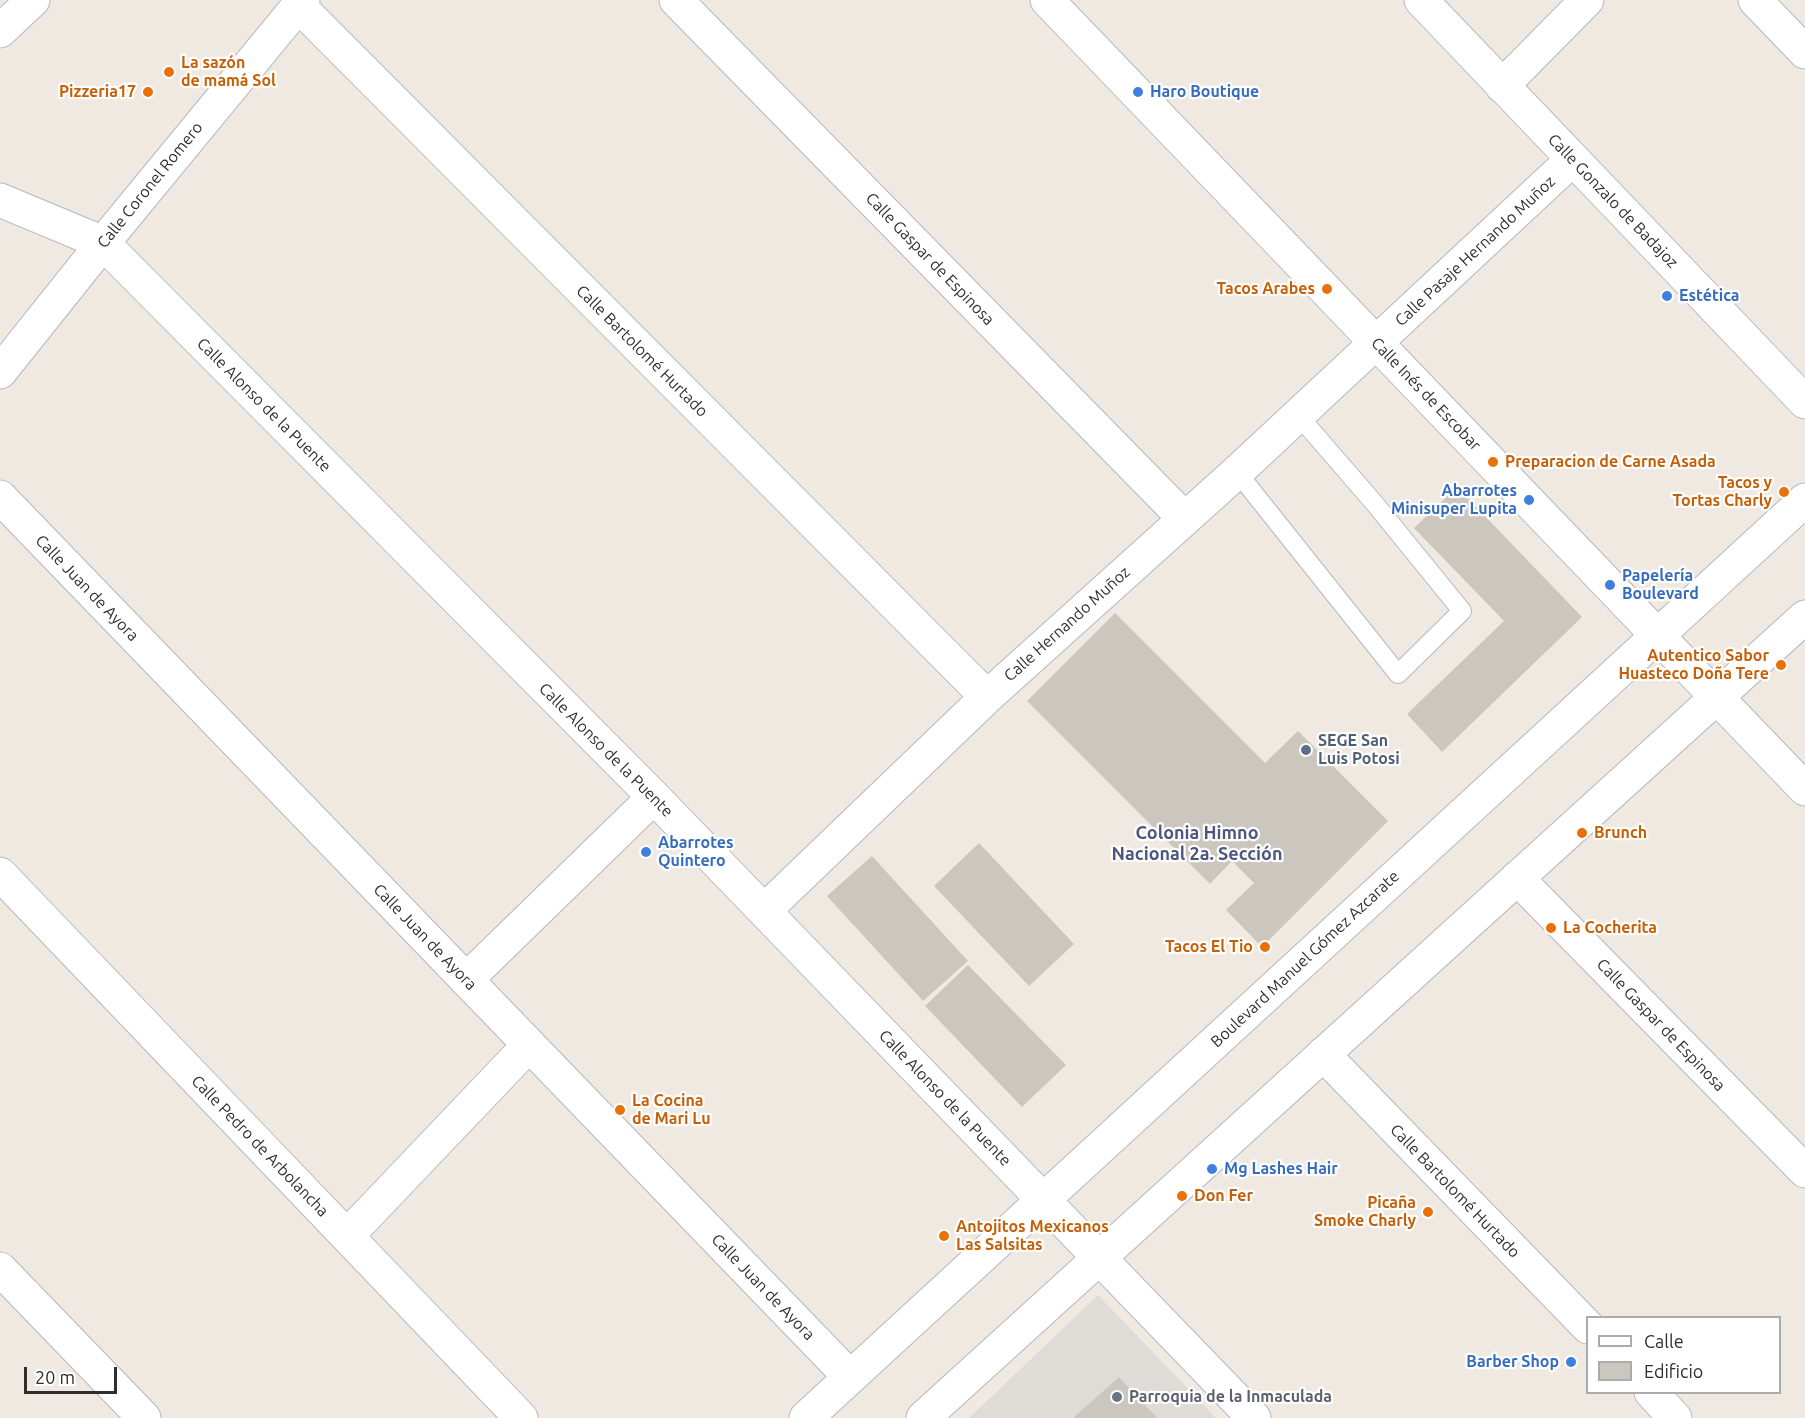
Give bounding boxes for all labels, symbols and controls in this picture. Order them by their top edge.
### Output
place label: La sazón de mamá Sol [181,53,276,91]
marker: La sazón de mamá Sol [162,65,176,79]
place label: Pizzeria17 [59,82,136,102]
place label: Haro Boutique [1150,82,1259,102]
marker: Pizzeria17 [141,85,155,99]
marker: Haro Boutique [1131,85,1145,99]
street label: Calle Coronel Romero [93,118,207,252]
street label: Calle Gonzalo de Badajoz [1544,130,1682,272]
street label: Calle Pasaje Hernando Muñoz [1391,172,1559,330]
street label: Calle Gaspar de Espinosa [862,189,998,329]
place label: Tacos Arabes [1217,279,1315,299]
street label: Calle Bartolomé Hurtado [572,281,712,421]
marker: Tacos Arabes [1320,282,1334,296]
place label: Estética [1679,286,1740,306]
marker: Estética [1660,289,1674,303]
street label: Calle Inés de Escobar [1367,333,1485,455]
street label: Calle Alonso de la Puente [193,334,335,476]
place label: Preparacion de Carne Asada [1505,452,1716,472]
marker: Preparacion de Carne Asada [1486,455,1500,469]
place label: Tacos y Tortas Charly [1673,473,1772,511]
place label: Abarrotes Minisuper Lupita [1391,481,1517,519]
marker: Tacos y Tortas Charly [1777,485,1791,499]
marker: Abarrotes Minisuper Lupita [1522,493,1536,507]
street label: Calle Juan de Ayora [31,531,143,645]
street label: Calle Hernando Muñoz [1000,562,1134,686]
place label: Papelería Boulevard [1622,566,1699,604]
marker: Papelería Boulevard [1603,578,1617,592]
place label: Autentico Sabor Huasteco Doña Tere [1618,646,1769,684]
marker: Autentico Sabor Huasteco Doña Tere [1774,658,1788,672]
street label: Calle Alonso de la Puente [535,679,677,821]
place label: SEGE San Luis Potosi [1318,731,1400,769]
marker: SEGE San Luis Potosi [1299,743,1313,757]
district label: Colonia Himno Nacional 2a. Sección [1112,822,1282,864]
place label: Brunch [1594,823,1647,843]
marker: Brunch [1575,826,1589,840]
place label: Abarrotes Quintero [658,833,734,871]
marker: Abarrotes Quintero [639,845,653,859]
street label: Boulevard Manuel Gómez Azcarate [1207,867,1403,1051]
street label: Calle Juan de Ayora [369,880,481,994]
place label: La Cocherita [1563,918,1657,938]
marker: La Cocherita [1544,921,1558,935]
place label: Tacos El Tio [1165,937,1253,957]
marker: Tacos El Tio [1258,940,1272,954]
street label: Calle Gaspar de Espinosa [1593,955,1729,1095]
street label: Calle Alonso de la Puente [875,1026,1015,1170]
street label: Calle Pedro de Arbolancha [187,1071,333,1221]
place label: La Cocina de Mari Lu [632,1091,710,1129]
marker: La Cocina de Mari Lu [613,1103,627,1117]
street label: Calle Bartolomé Hurtado [1386,1120,1524,1262]
place label: Mg Lashes Hair [1224,1159,1338,1179]
marker: Mg Lashes Hair [1205,1162,1219,1176]
place label: Don Fer [1194,1186,1253,1206]
marker: Don Fer [1175,1189,1189,1203]
place label: Picaña Smoke Charly [1314,1193,1416,1231]
marker: Picaña Smoke Charly [1421,1205,1435,1219]
place label: Antojitos Mexicanos Las Salsitas [956,1217,1109,1255]
marker: Antojitos Mexicanos Las Salsitas [937,1229,951,1243]
street label: Calle Juan de Ayora [707,1230,819,1344]
legend [1586,1316,1781,1394]
text: Calle [1644,1331,1684,1351]
place label: Barber Shop [1466,1352,1559,1372]
scale bar [27,1355,120,1393]
marker: Barber Shop [1564,1355,1578,1369]
text: Edificio [1644,1361,1703,1381]
text: 20 m [35,1367,75,1387]
place label: Parroquia de la Inmaculada [1129,1387,1332,1407]
marker: Parroquia de la Inmaculada [1110,1390,1124,1404]

